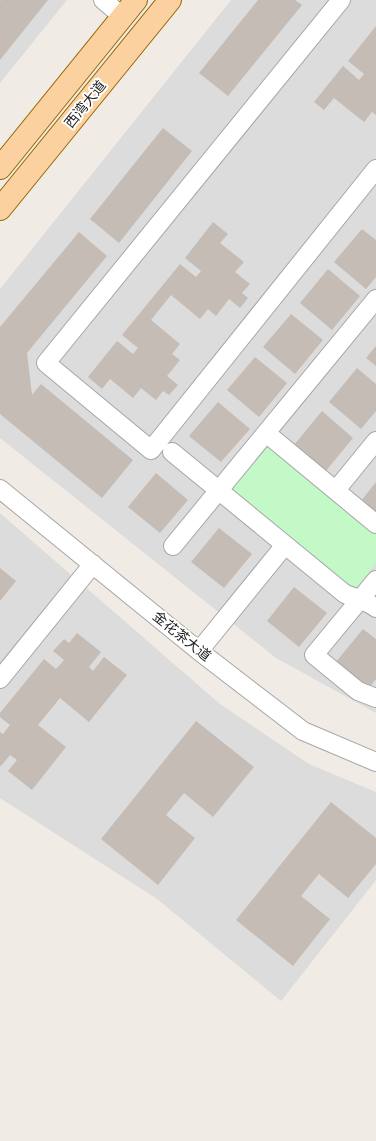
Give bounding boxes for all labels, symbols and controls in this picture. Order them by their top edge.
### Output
street label: 西湾大道 [60,77,110,131]
street label: 金花茶大道 [149,607,215,665]

